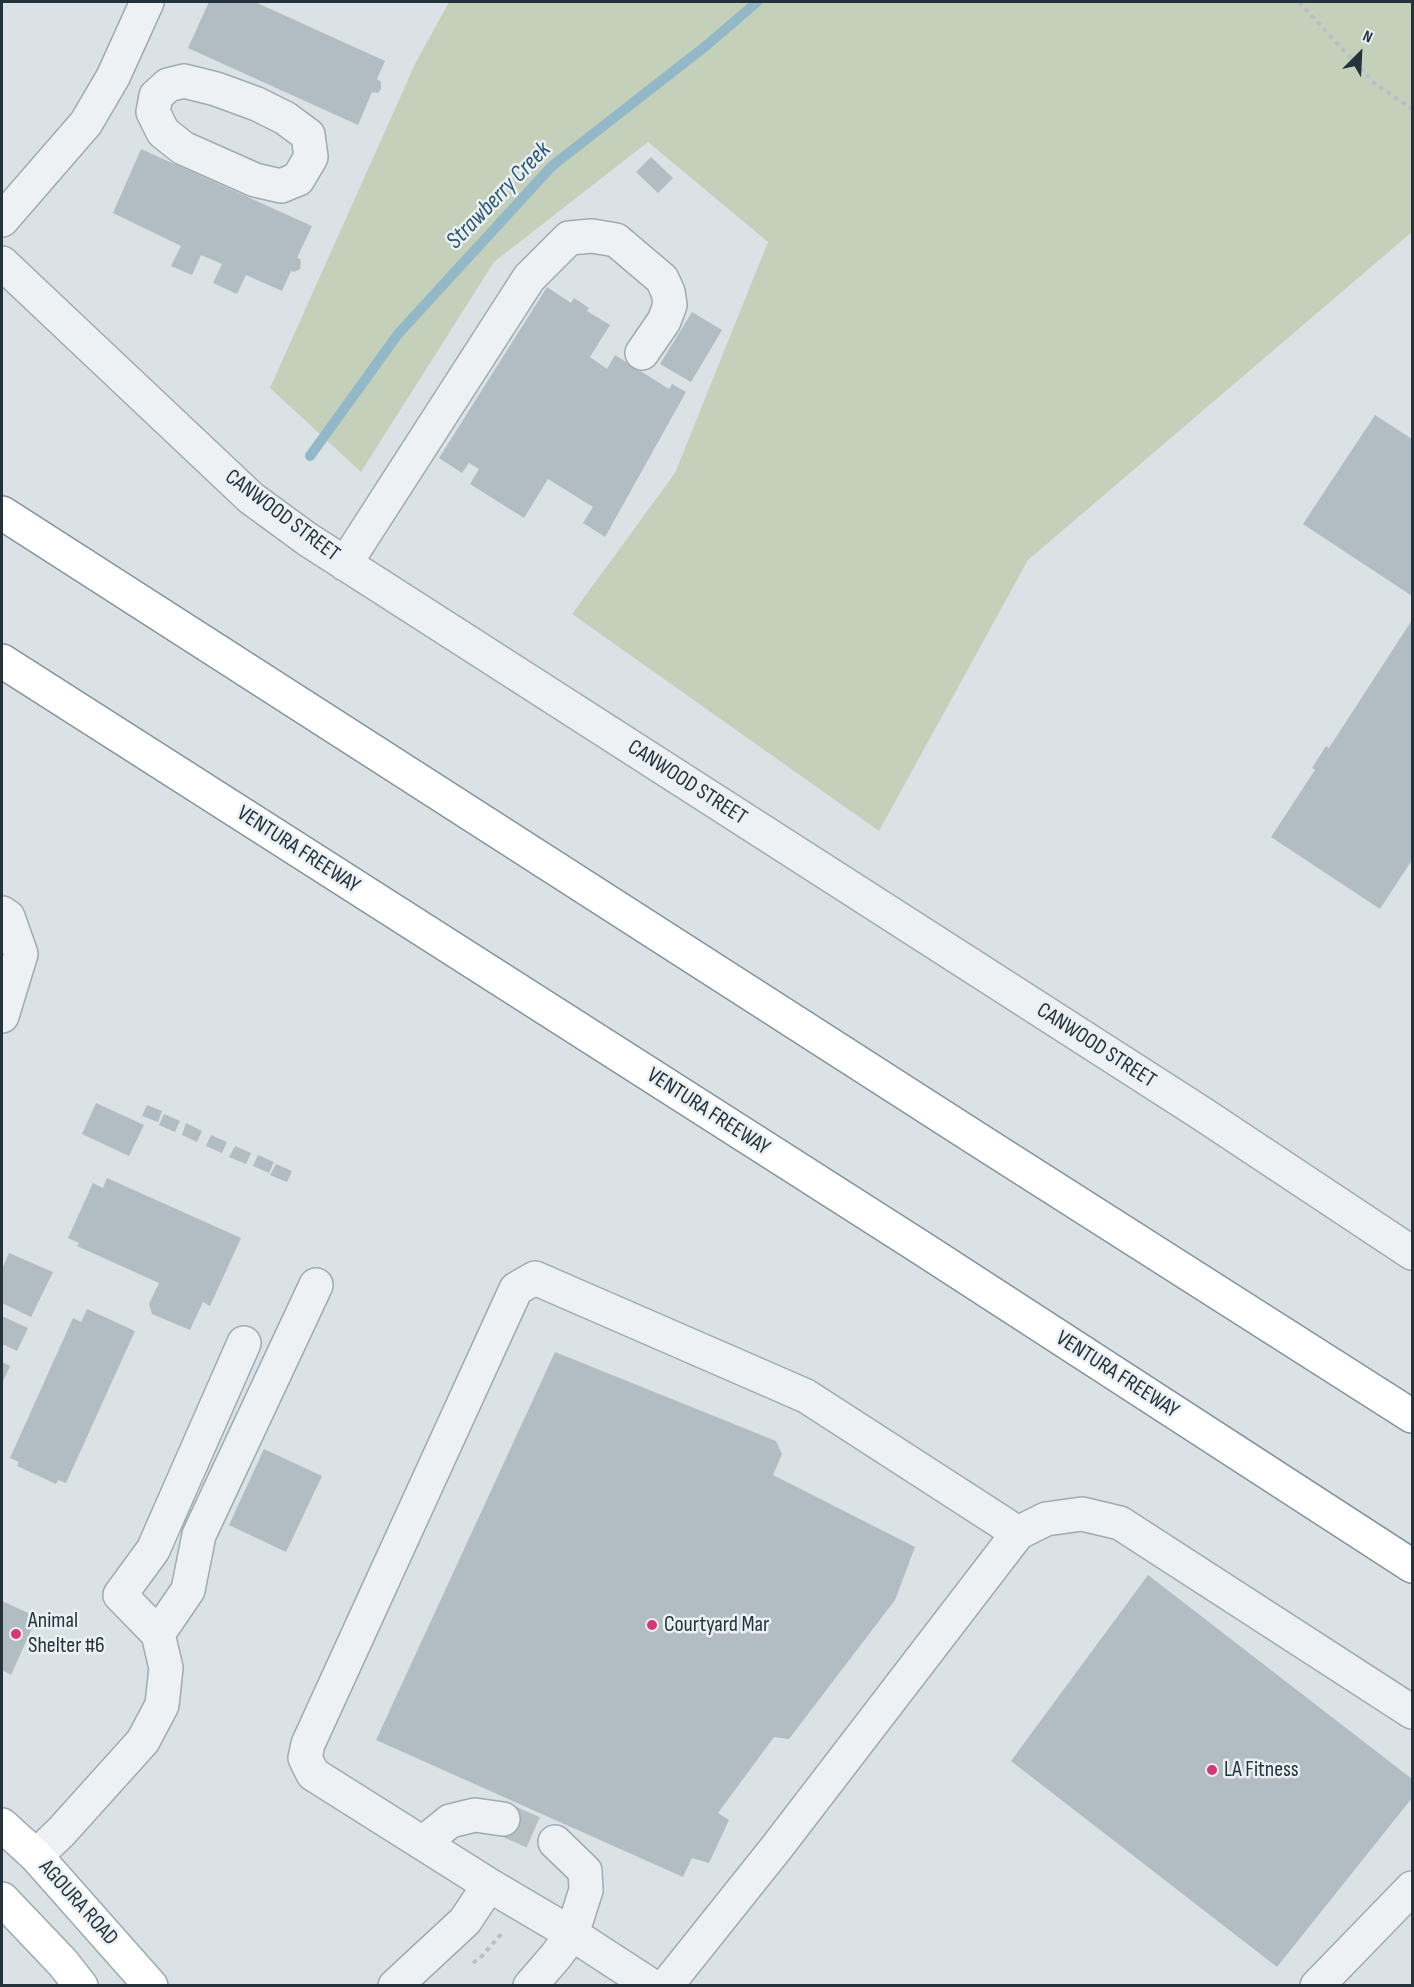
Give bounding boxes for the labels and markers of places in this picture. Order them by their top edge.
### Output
place label: Animal Shelter #6 [28,1608,105,1660]
place label: Courtyard Mar [664,1612,769,1638]
marker: Courtyard Mar [645,1618,659,1632]
marker: Animal Shelter #6 [9,1627,23,1641]
place label: LA Fitness [1224,1757,1299,1783]
marker: LA Fitness [1205,1763,1219,1777]

